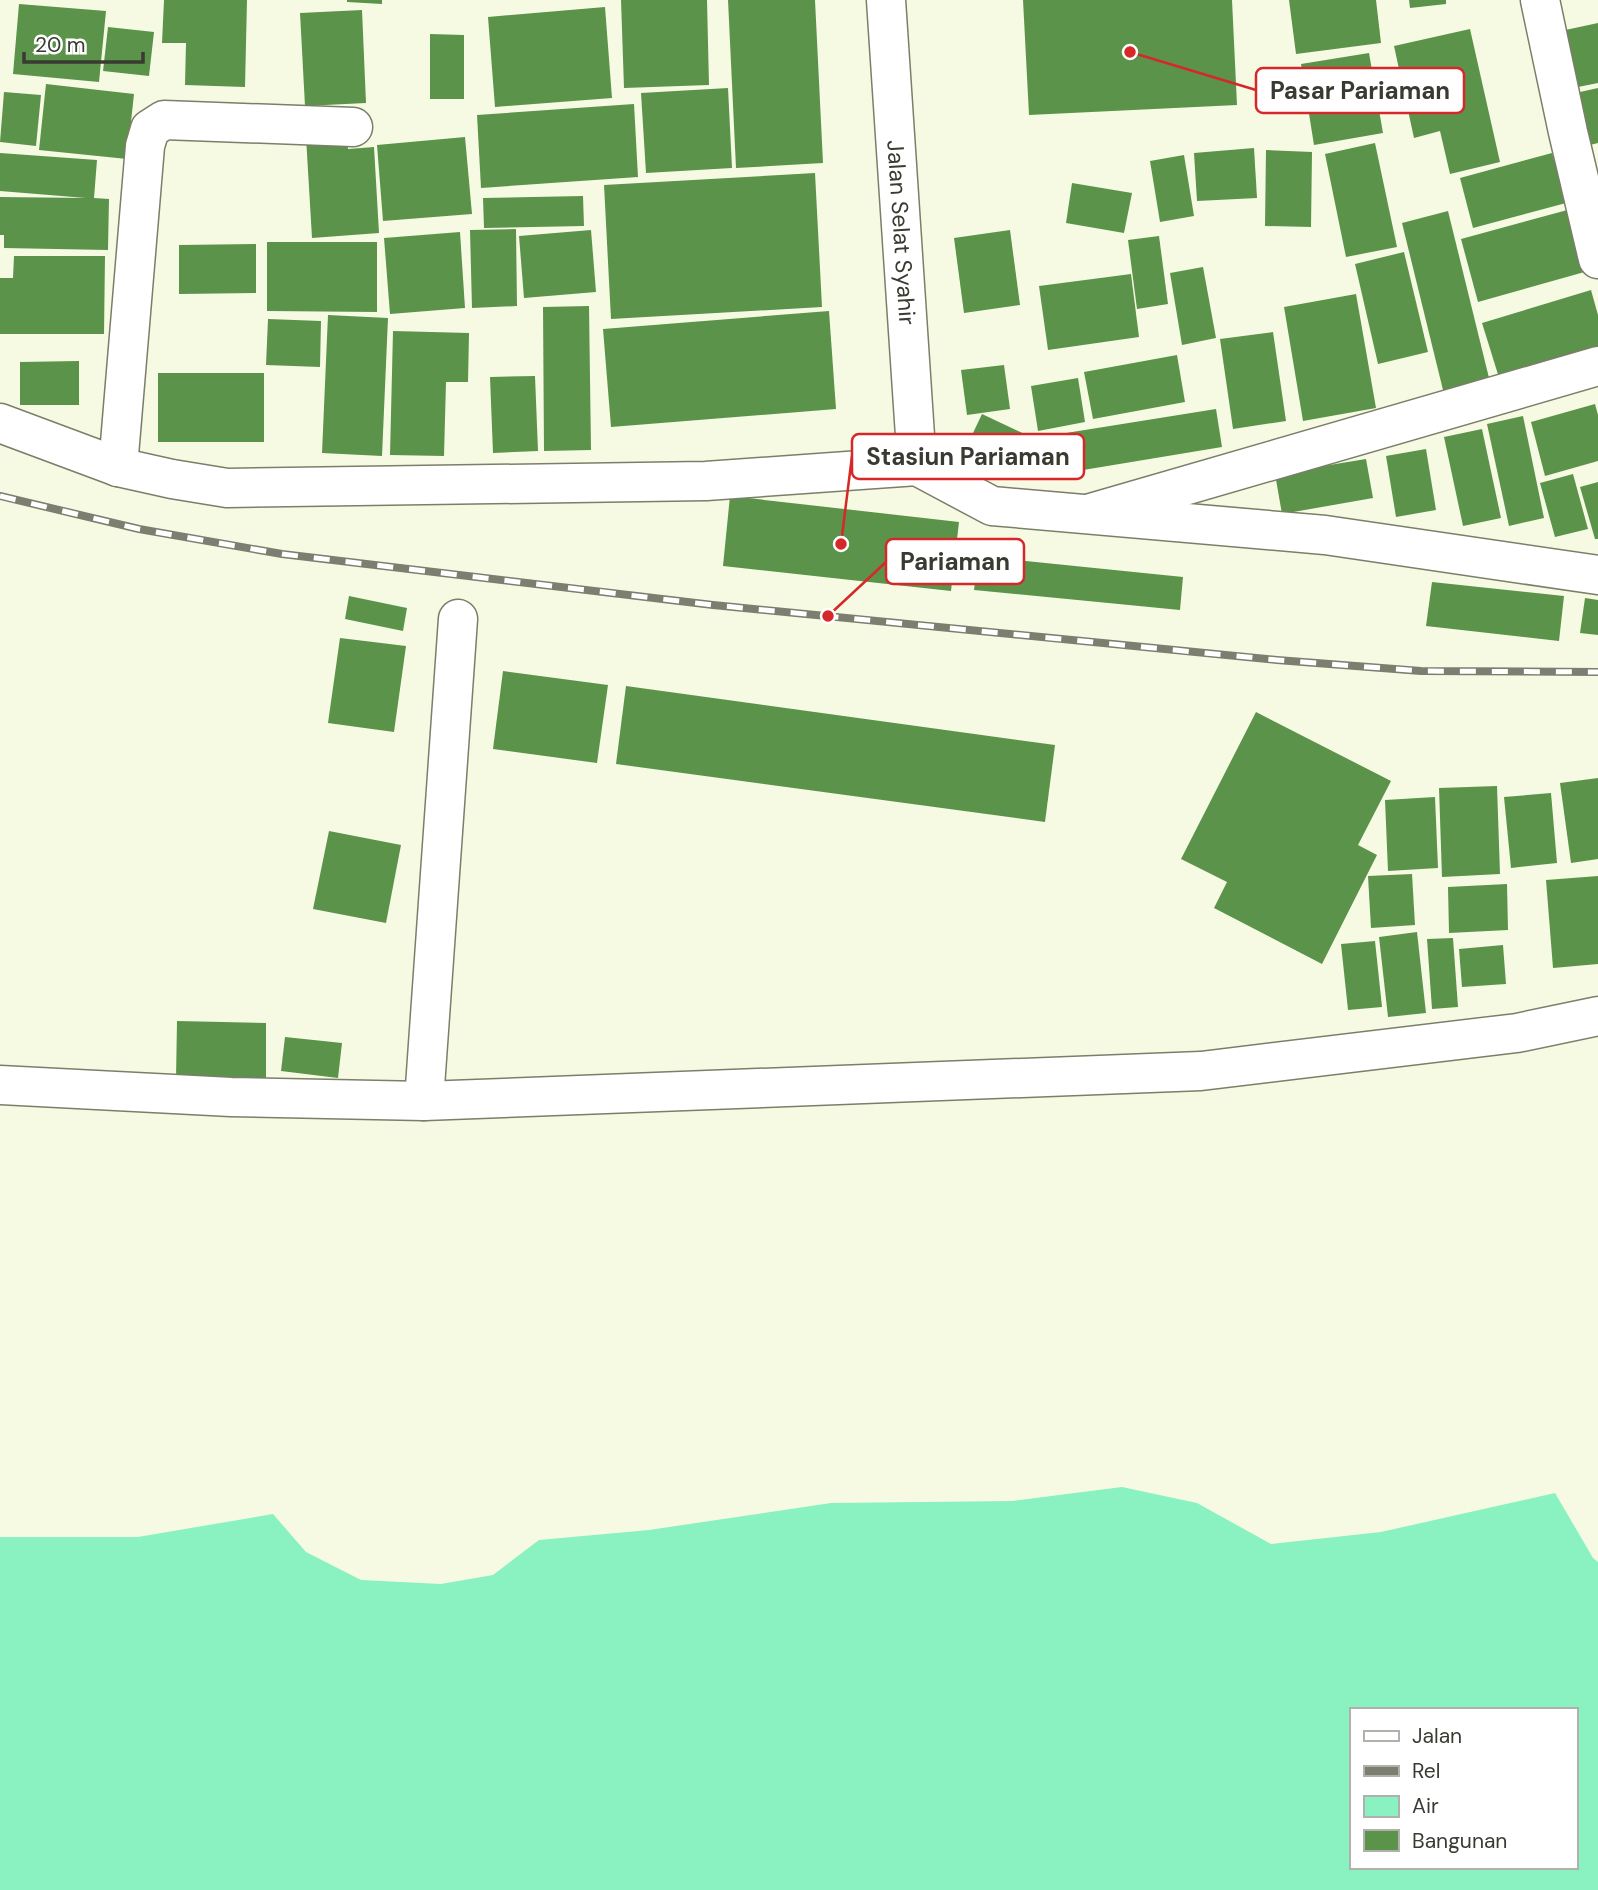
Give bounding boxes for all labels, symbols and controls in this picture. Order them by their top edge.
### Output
scale bar [24,21,144,65]
text: 20 m [35,31,86,59]
callout: Pasar Pariaman [1256,68,1464,113]
text: Pasar Pariaman [1270,75,1450,106]
street label: Jalan Selat Syahir [880,139,923,326]
callout: Stasiun Pariaman [852,434,1084,479]
text: Stasiun Pariaman [866,441,1070,472]
callout: Pariaman [886,539,1024,584]
text: Pariaman [900,546,1010,577]
legend [1350,1708,1577,1869]
text: Jalan [1412,1722,1462,1750]
text: Rel [1412,1757,1440,1785]
text: Air [1412,1792,1439,1820]
text: Bangunan [1412,1827,1507,1855]

